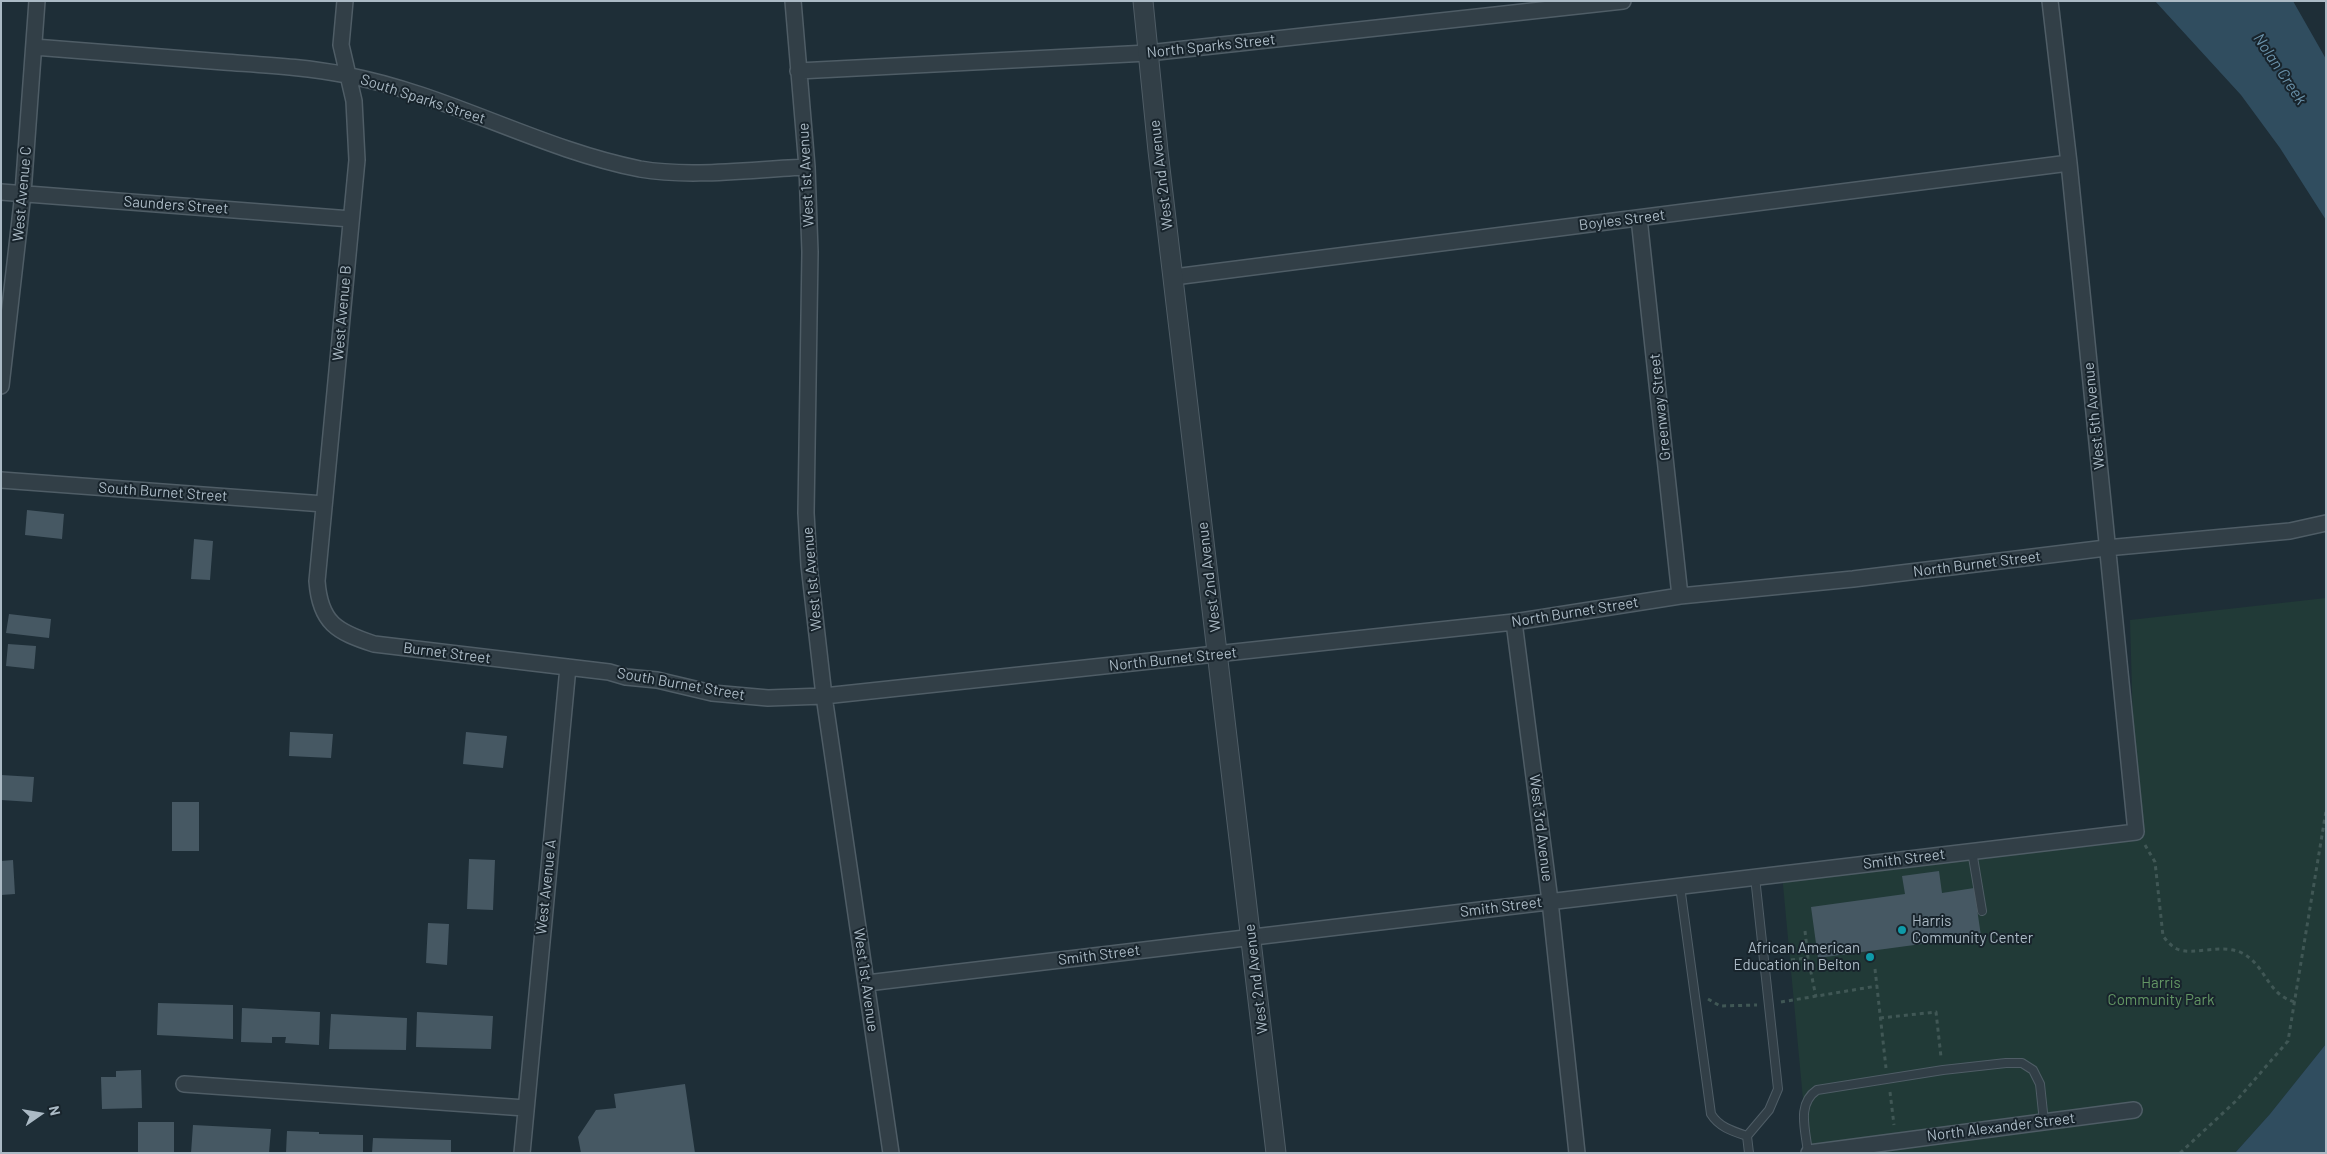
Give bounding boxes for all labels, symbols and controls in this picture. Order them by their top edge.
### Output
street label: North Sparks Street [1146,30,1276,62]
water label: Nolan Creek [2249,30,2311,108]
street label: South Sparks Street [358,70,488,128]
street label: West 2nd Avenue [1145,119,1177,231]
street label: West 1st Avenue [794,122,818,228]
street label: West Avenue C [9,146,35,242]
street label: Saunders Street [123,192,229,218]
street label: Boyles Street [1578,206,1666,234]
street label: West Avenue B [329,264,355,362]
street label: Greenway Street [1645,353,1675,461]
street label: West 5th Avenue [2079,361,2109,471]
street label: South Burnet Street [98,479,228,505]
street label: West 2nd Avenue [1193,521,1225,633]
street label: West 1st Avenue [798,526,826,632]
street label: North Burnet Street [1912,547,2042,581]
street label: North Burnet Street [1510,593,1640,631]
street label: Burnet Street [402,639,492,667]
street label: North Burnet Street [1108,643,1238,675]
street label: South Burnet Street [616,664,746,704]
street label: West 3rd Avenue [1525,773,1557,883]
street label: West Avenue A [532,838,560,936]
street label: Smith Street [1862,845,1946,873]
street label: Smith Street [1459,893,1543,921]
place label: Harris Community Center [1912,912,2033,947]
street label: West 2nd Avenue [1240,923,1272,1035]
marker: Harris Community Center [1896,924,1908,936]
street label: West 1st Avenue [850,927,882,1033]
place label: African American Education in Belton [1733,939,1860,974]
street label: Smith Street [1057,941,1141,969]
marker: African American Education in Belton [1864,951,1876,963]
park label: Harris Community Park [2108,974,2214,1009]
north arrow [15,1089,65,1139]
text: N [46,1104,64,1117]
street label: North Alexander Street [1926,1109,2076,1145]

